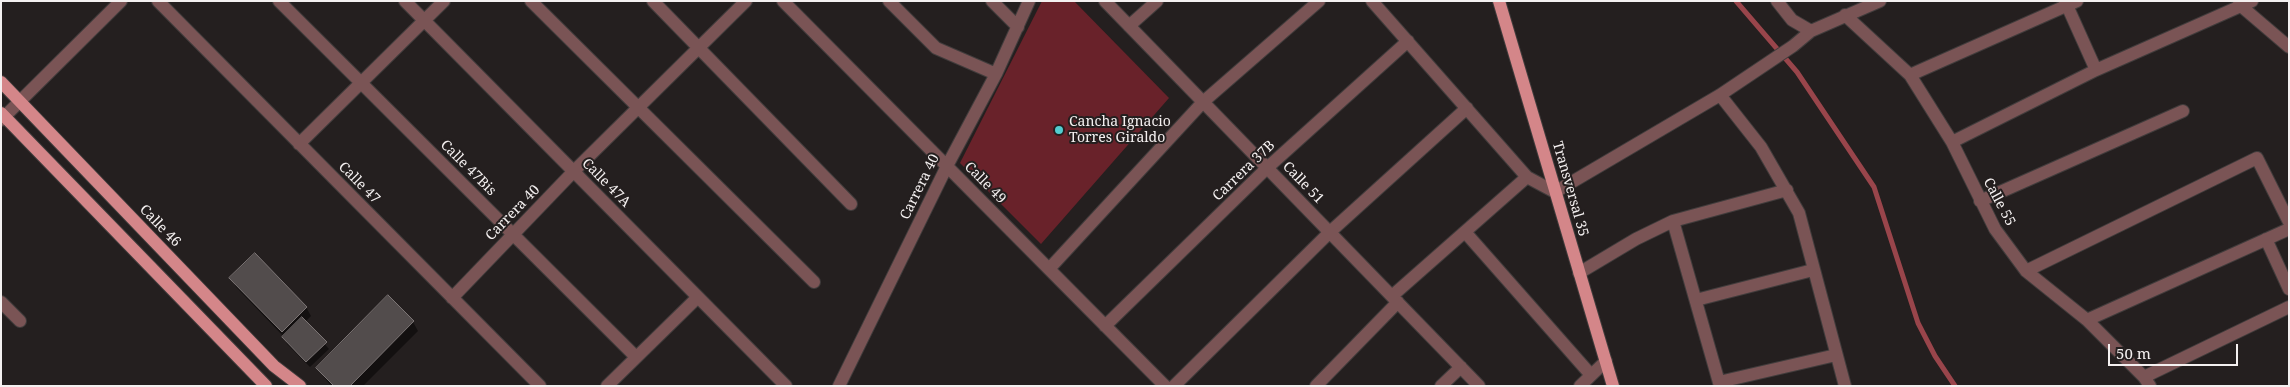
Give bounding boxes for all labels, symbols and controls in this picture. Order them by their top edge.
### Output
place label: Cancha Ignacio Torres Giraldo [1069,114,1171,146]
marker: Cancha Ignacio Torres Giraldo [1053,124,1065,136]
street label: Calle 47Bis [437,137,499,199]
street label: Carrera 37B [1209,137,1279,205]
street label: Transversal 35 [1548,140,1592,238]
street label: Carrera 40 [897,152,943,222]
street label: Calle 47A [578,155,634,211]
street label: Calle 51 [1279,158,1327,208]
street label: Calle 47 [335,159,383,207]
street label: Calle 49 [961,159,1009,207]
street label: Calle 55 [1979,175,2019,229]
street label: Carrera 40 [482,182,544,244]
street label: Calle 46 [136,201,184,251]
scale bar [2110,334,2240,366]
text: 50 m [2116,343,2151,363]

